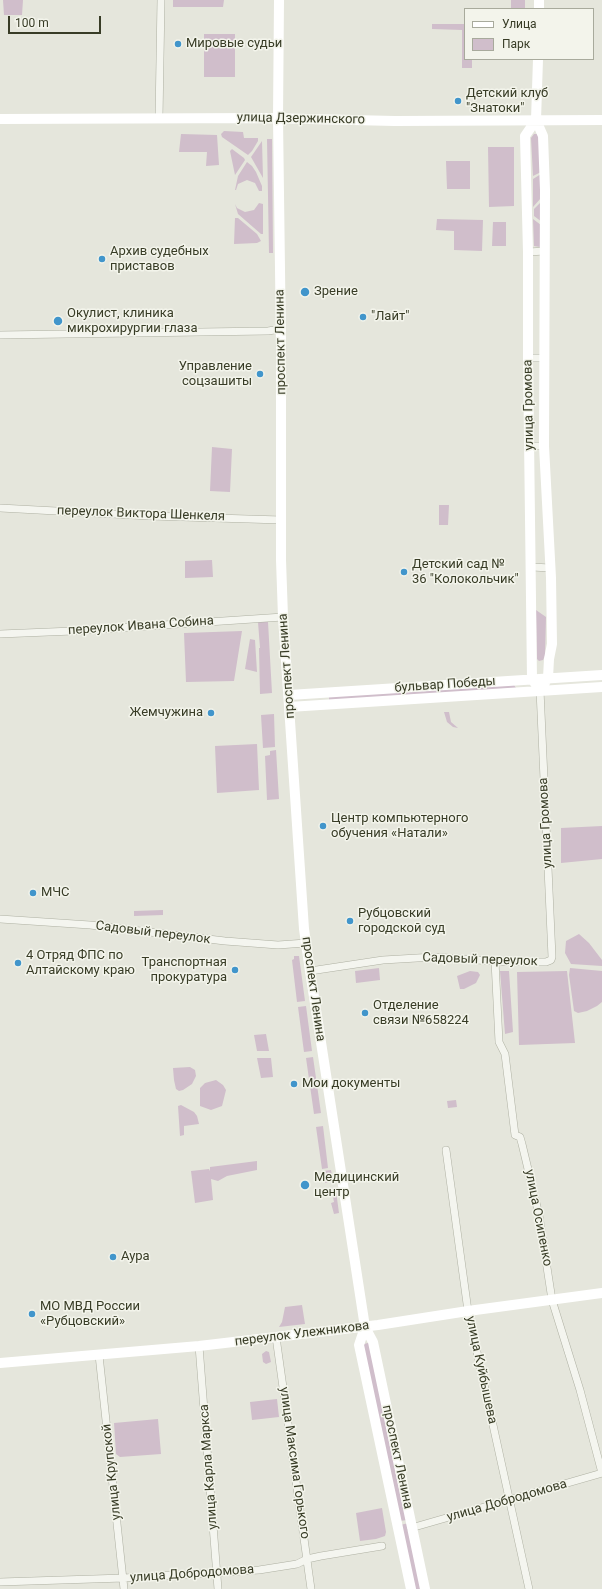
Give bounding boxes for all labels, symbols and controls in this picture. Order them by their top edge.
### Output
scale bar [10,8,103,34]
legend [464,8,594,60]
text: 100 m [15,16,49,30]
text: Улица [502,17,537,31]
place label: Мировые судьи [186,36,282,52]
text: Парк [502,37,530,51]
marker: Мировые судьи [173,39,183,49]
place label: Детский клуб "Знатоки" [466,86,548,117]
marker: Детский клуб "Знатоки" [453,96,463,106]
street label: улица Дзержинского [237,110,365,128]
place label: Архив судебных приставов [110,244,209,275]
marker: Архив судебных приставов [97,254,107,264]
place label: Зрение [314,284,358,300]
marker: Зрение [299,286,311,298]
street label: проспект Ленина [272,289,290,395]
place label: Окулист, клиника микрохирургии глаза [67,306,198,337]
place label: "Лайт" [371,309,409,325]
marker: "Лайт" [358,312,368,322]
marker: Окулист, клиника микрохирургии глаза [52,315,64,327]
place label: Управление соцзашиты [179,359,252,390]
street label: улица Громова [520,359,538,451]
marker: Управление соцзашиты [255,369,265,379]
street label: переулок Виктора Шенкеля [57,503,225,525]
place label: Детский сад № 36 "Колокольчик" [412,557,519,588]
marker: Детский сад № 36 "Колокольчик" [399,567,409,577]
street label: переулок Ивана Собина [68,613,214,639]
street label: проспект Ленина [276,613,298,719]
street label: бульвар Победы [394,674,496,696]
place label: Жемчужина [130,705,203,721]
marker: Жемчужина [206,708,216,718]
street label: улица Громова [536,777,556,869]
place label: Центр компьютерного обучения «Натали» [331,811,468,842]
marker: Центр компьютерного обучения «Натали» [318,821,328,831]
place label: МЧС [41,885,70,901]
marker: МЧС [28,888,38,898]
place label: Рубцовский городской суд [358,906,445,937]
marker: Рубцовский городской суд [345,916,355,926]
street label: Садовый переулок [95,918,211,948]
street label: проспект Ленина [298,936,328,1042]
place label: 4 Отряд ФПС по Алтайскому краю [26,948,135,979]
street label: Садовый переулок [422,950,538,970]
place label: Транспортная прокуратура [142,955,227,986]
marker: 4 Отряд ФПС по Алтайскому краю [13,958,23,968]
marker: Транспортная прокуратура [230,965,240,975]
place label: Отделение связи №658224 [373,998,469,1029]
marker: Отделение связи №658224 [360,1008,370,1018]
place label: Мои документы [302,1076,400,1092]
marker: Мои документы [289,1079,299,1089]
street label: улица Осипенко [521,1168,555,1268]
place label: Медицинский центр [314,1170,399,1201]
marker: Медицинский центр [299,1179,311,1191]
place label: Аура [121,1249,150,1265]
marker: Аура [108,1252,118,1262]
place label: МО МВД России «Рубцовский» [40,1299,140,1330]
marker: МО МВД России «Рубцовский» [27,1309,37,1319]
street label: улица Куйбышева [462,1315,500,1425]
street label: переулок Улежникова [234,1318,370,1350]
street label: улица Максима Горького [276,1386,312,1540]
street label: улица Карла Маркса [197,1404,221,1530]
street label: проспект Ленина [378,1404,416,1510]
street label: улица Крупской [99,1423,125,1521]
street label: улица Добродомова [445,1476,569,1526]
street label: улица Добродомова [129,1562,255,1586]

